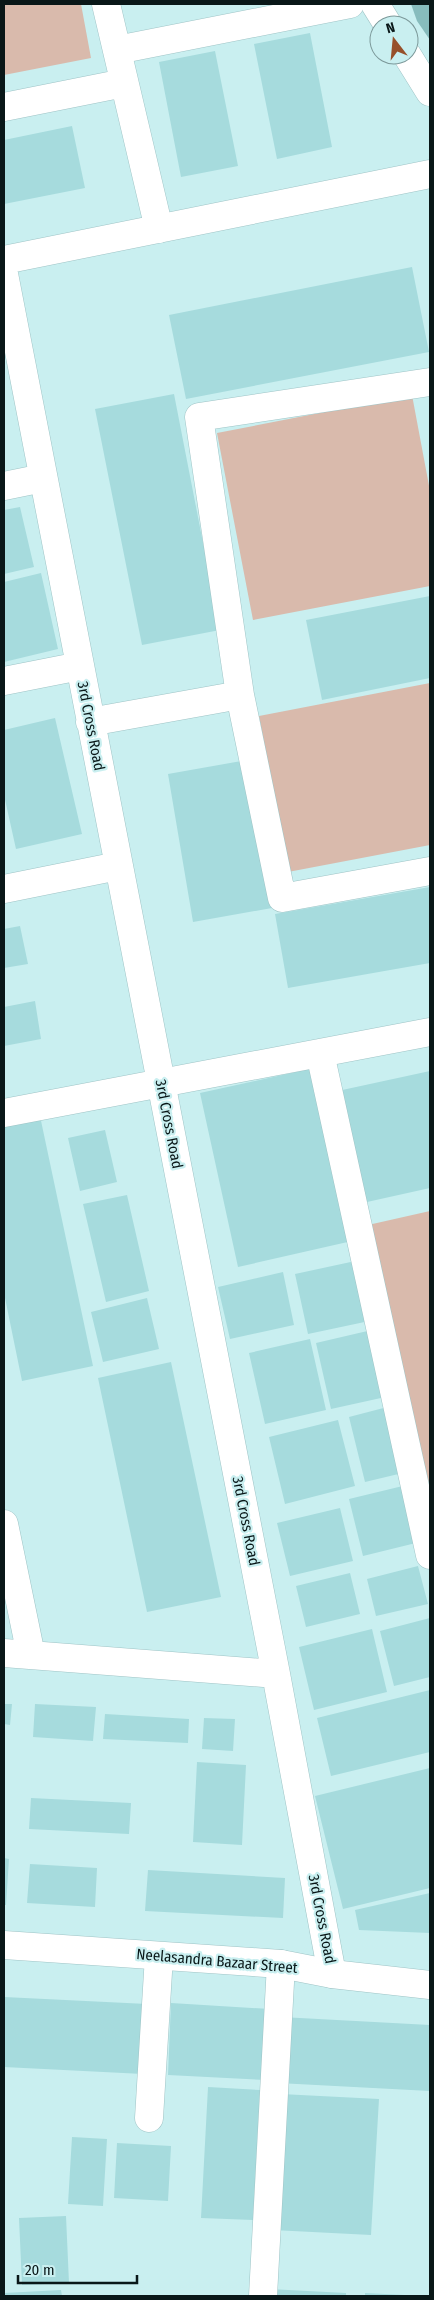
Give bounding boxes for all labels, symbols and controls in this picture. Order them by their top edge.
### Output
north arrow [369,15,419,65]
text: N [384,19,397,37]
street label: 3rd Cross Road [74,680,108,772]
street label: 3rd Cross Road [152,1078,186,1170]
street label: 3rd Cross Road [229,1475,263,1567]
street label: 3rd Cross Road [305,1873,339,1965]
street label: Neelasandra Bazaar Street [136,1945,298,1977]
scale bar [18,2252,136,2284]
text: 20 m [25,2261,55,2279]

